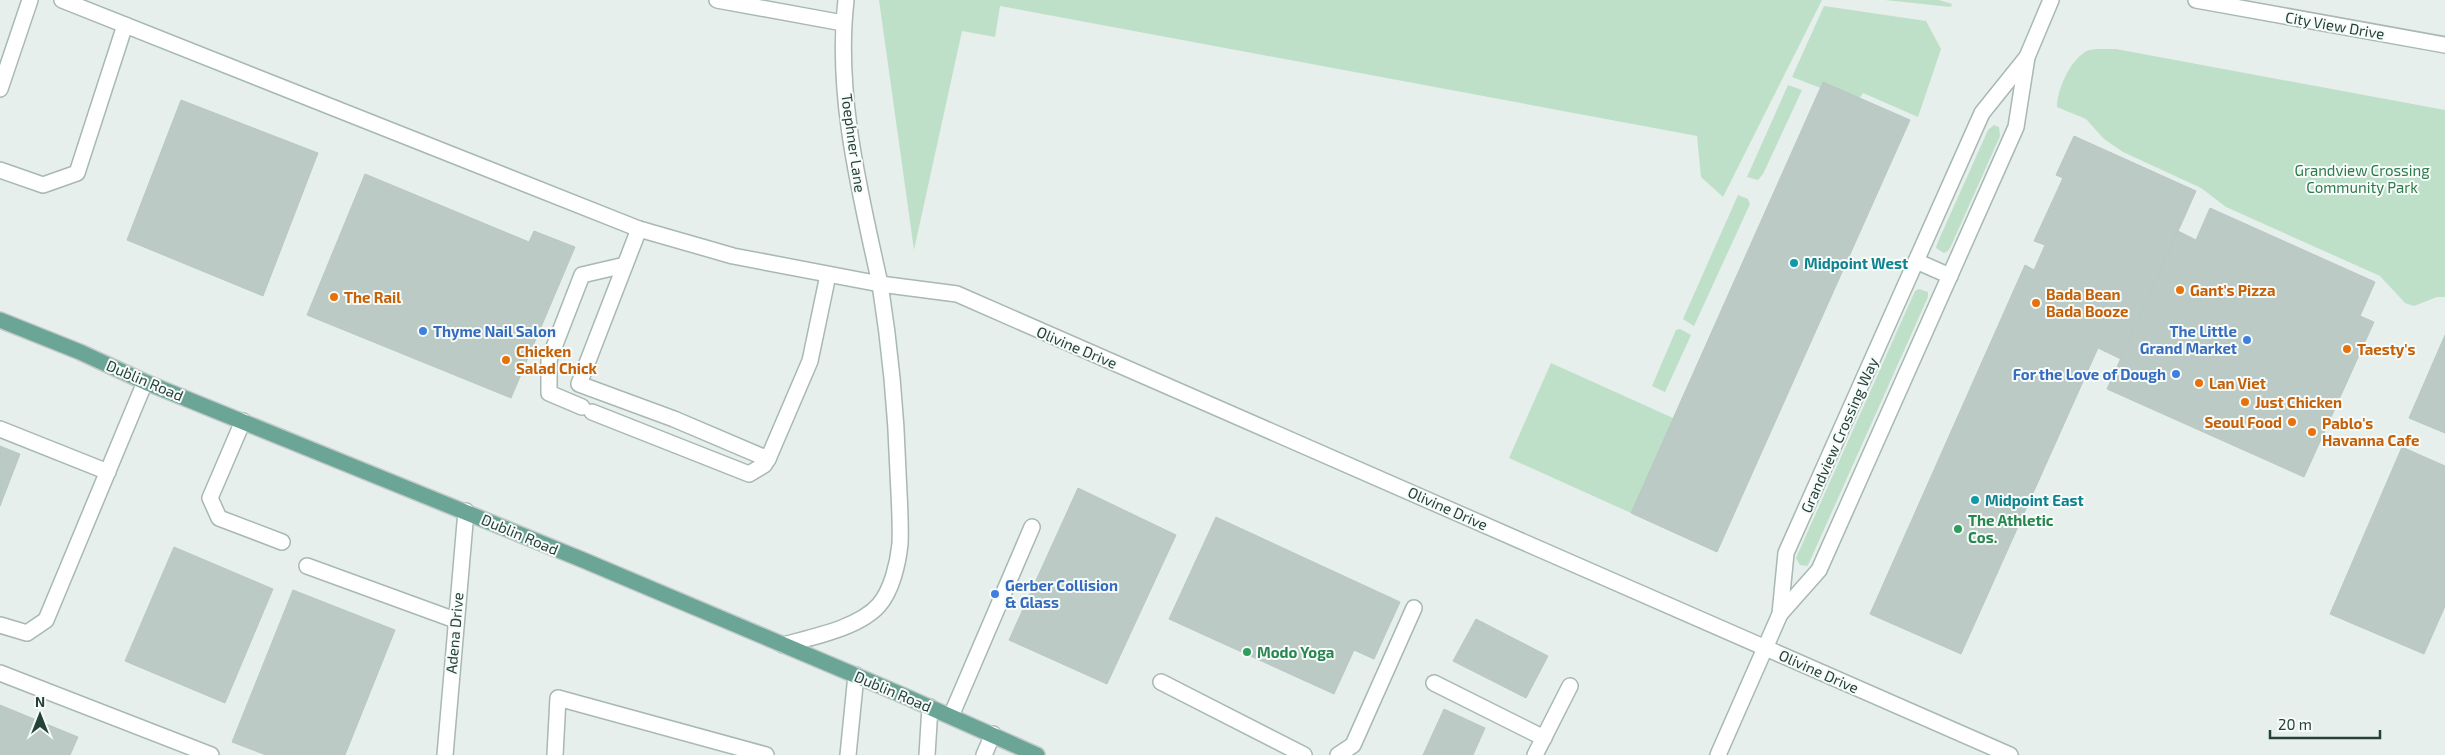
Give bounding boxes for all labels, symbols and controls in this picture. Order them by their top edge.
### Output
street label: City View Drive [2284,7,2386,43]
street label: Toephner Lane [838,92,870,194]
park label: Grandview Crossing Community Park [2294,161,2430,196]
place label: Midpoint West [1804,254,1908,272]
marker: Midpoint West [1788,257,1800,269]
place label: Gant's Pizza [2190,281,2276,299]
marker: Gant's Pizza [2174,284,2186,296]
place label: Bada Bean Bada Booze [2046,285,2129,320]
place label: The Rail [344,288,401,306]
marker: The Rail [328,291,340,303]
marker: Bada Bean Bada Booze [2030,297,2042,309]
place label: Thyme Nail Salon [433,322,556,341]
street label: Olivine Drive [1034,322,1120,372]
place label: The Little Grand Market [2140,322,2237,357]
marker: Thyme Nail Salon [417,325,429,337]
marker: The Little Grand Market [2241,334,2253,346]
place label: Taesty's [2357,340,2416,359]
place label: Chicken Salad Chick [516,342,598,377]
marker: Taesty's [2341,343,2353,355]
marker: Chicken Salad Chick [500,354,512,366]
street label: Grandview Crossing Way [1797,354,1881,516]
street label: Dublin Road [104,356,186,404]
place label: For the Love of Dough [2013,365,2166,383]
marker: For the Love of Dough [2170,368,2182,380]
place label: Lan Viet [2209,374,2266,392]
marker: Lan Viet [2193,377,2205,389]
place label: Just Chicken [2255,393,2342,411]
marker: Just Chicken [2239,396,2251,408]
place label: Seoul Food [2204,413,2282,431]
place label: Pablo's Havanna Cafe [2322,414,2419,449]
marker: Seoul Food [2286,416,2298,428]
marker: Pablo's Havanna Cafe [2306,426,2318,438]
street label: Olivine Drive [1405,482,1491,534]
place label: Midpoint East [1985,491,2084,509]
marker: Midpoint East [1969,494,1981,506]
street label: Dublin Road [479,510,561,558]
place label: The Athletic Cos. [1968,511,2054,546]
marker: The Athletic Cos. [1952,523,1964,535]
place label: Gerber Collision & Glass [1005,576,1118,611]
marker: Gerber Collision & Glass [989,588,1001,600]
street label: Adena Drive [441,591,467,675]
place label: Modo Yoga [1257,643,1334,661]
street label: Olivine Drive [1776,645,1862,697]
marker: Modo Yoga [1241,646,1253,658]
street label: Dublin Road [852,667,934,715]
north arrow [15,690,65,740]
text: N [35,693,45,710]
scale bar [2270,708,2380,740]
text: 20 m [2278,715,2312,733]

